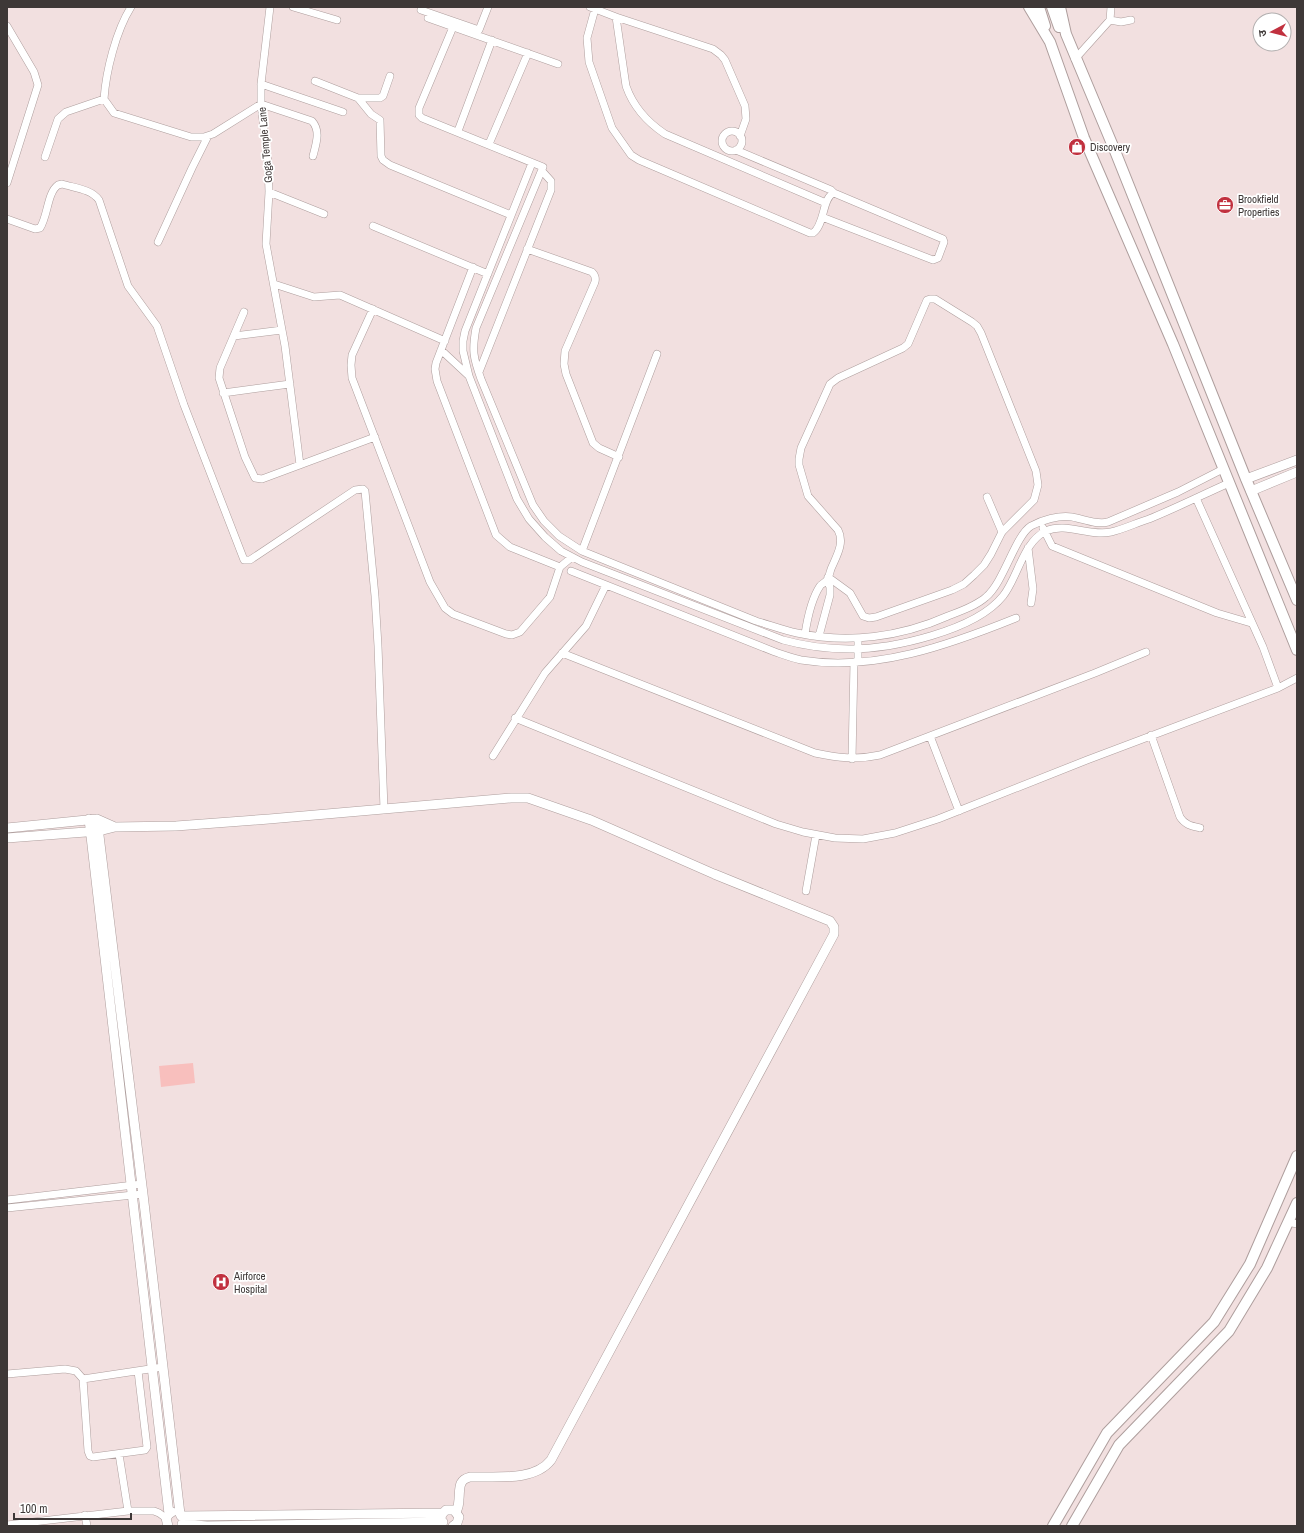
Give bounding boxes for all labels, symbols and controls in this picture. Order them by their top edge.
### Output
north arrow [1252,12,1292,52]
text: उ [1255,29,1269,37]
street label: Goga Temple Lane [255,106,275,184]
shop icon: Discovery [1067,137,1087,157]
place label: Discovery [1090,140,1131,154]
place label: Brookfield Properties [1238,192,1280,219]
office icon: Brookfield Properties [1215,195,1235,215]
place label: Airforce Hospital [233,1269,267,1296]
hospital icon: Airforce Hospital [211,1272,231,1292]
scale bar [14,1495,131,1521]
text: 100 m [20,1501,47,1517]

